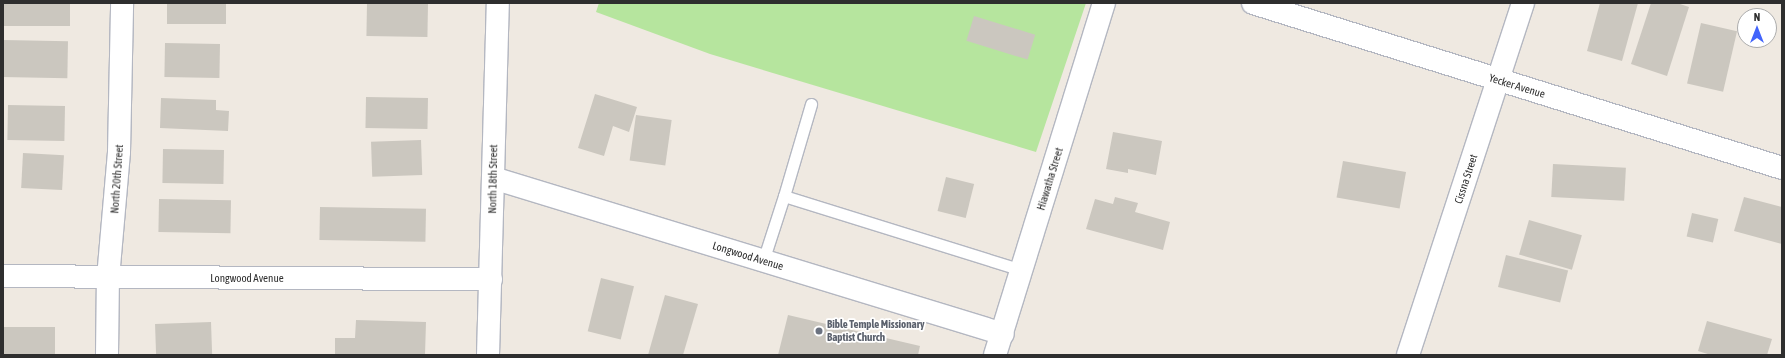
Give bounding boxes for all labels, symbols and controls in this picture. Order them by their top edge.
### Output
north arrow [1737,8,1777,48]
text: N [1754,11,1760,23]
street label: Yecker Avenue [1487,71,1547,101]
street label: North 20th Street [108,144,126,214]
street label: North 18th Street [486,144,500,214]
street label: Hiawatha Street [1034,146,1066,212]
street label: Cissna Street [1452,153,1480,205]
street label: Longwood Avenue [711,239,785,273]
street label: Longwood Avenue [210,271,284,285]
place label: Bible Temple Missionary Baptist Church [827,318,924,344]
marker: Bible Temple Missionary Baptist Church [814,326,824,336]

